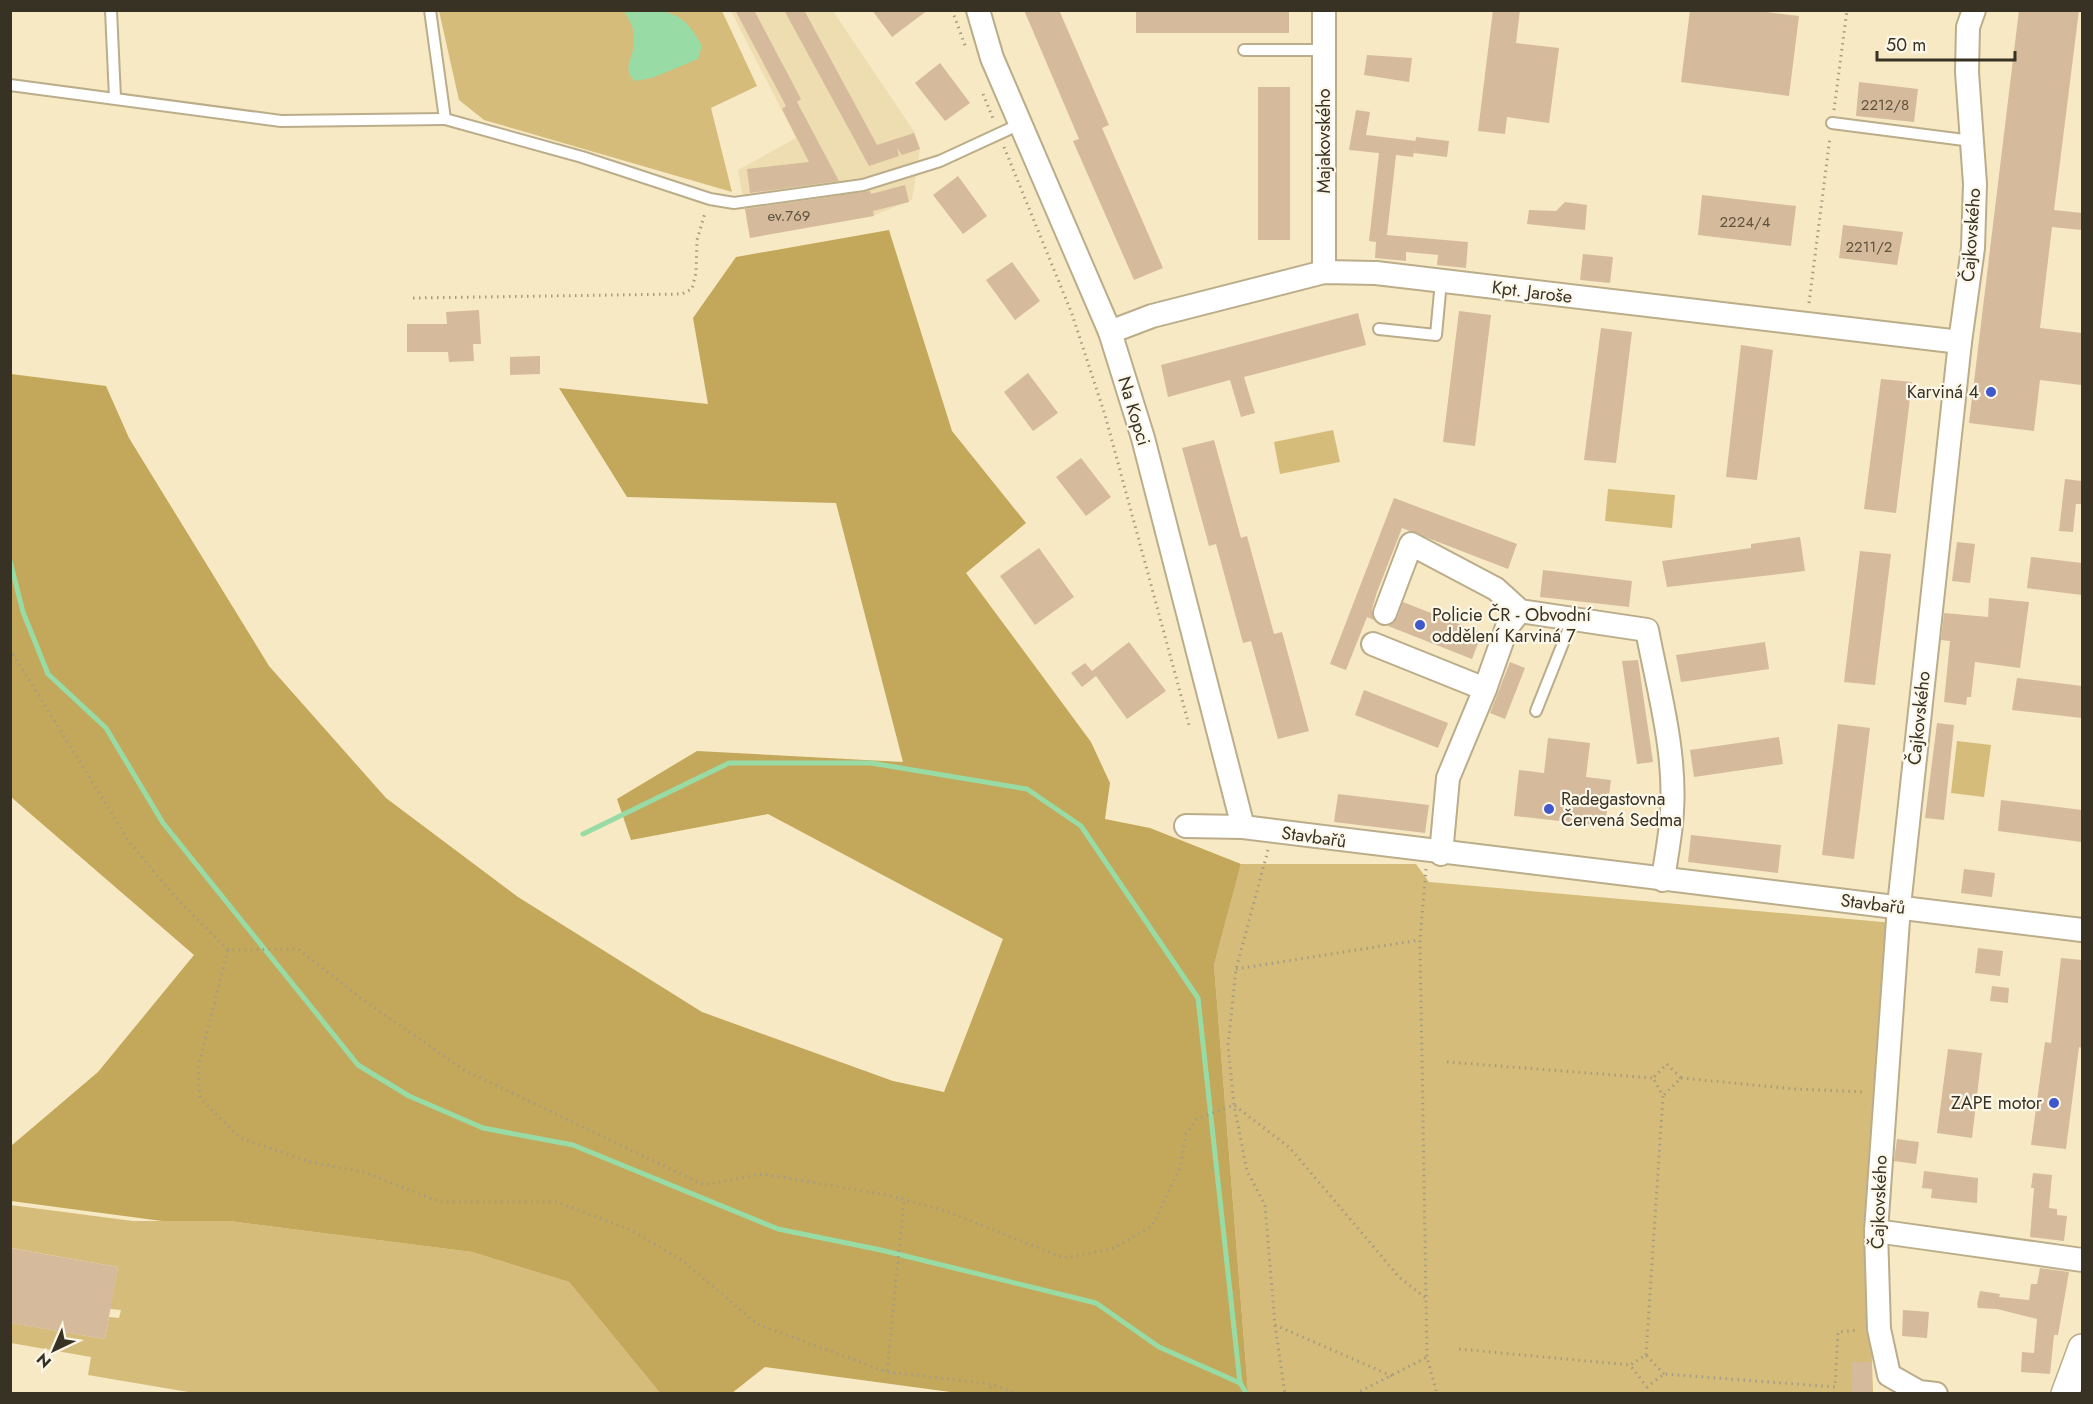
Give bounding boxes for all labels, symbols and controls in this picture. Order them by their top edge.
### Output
scale bar [1877,24,2015,62]
text: 50 m [1886,32,1926,58]
street label: Majakovského [1311,88,1337,193]
house number: 2212/8 [1861,94,1909,116]
street label: Čajkovského [1955,187,1987,283]
house number: ev.769 [768,205,810,227]
house number: 2224/4 [1720,211,1771,233]
house number: 2211/2 [1846,236,1892,258]
street label: Kpt. Jaroše [1490,274,1574,310]
street label: Na Kopci [1111,373,1157,449]
place label: Karviná 4 [1907,379,1979,405]
marker: Karviná 4 [1984,385,1998,399]
place label: Policie ČR - Obvodní oddělení Karviná 7 [1432,602,1592,649]
marker: Policie ČR - Obvodní oddělení Karviná 7 [1413,618,1427,632]
street label: Čajkovského [1901,670,1937,766]
place label: Radegastovna Červená Sedma [1561,786,1682,833]
marker: Radegastovna Červená Sedma [1542,802,1556,816]
street label: Stavbařů [1280,820,1348,854]
street label: Stavbařů [1839,887,1907,921]
place label: ZAPE motor [1951,1090,2043,1116]
marker: ZAPE motor [2047,1096,2061,1110]
street label: Čajkovského [1864,1154,1894,1249]
north arrow [24,1320,84,1380]
text: N [31,1348,56,1373]

